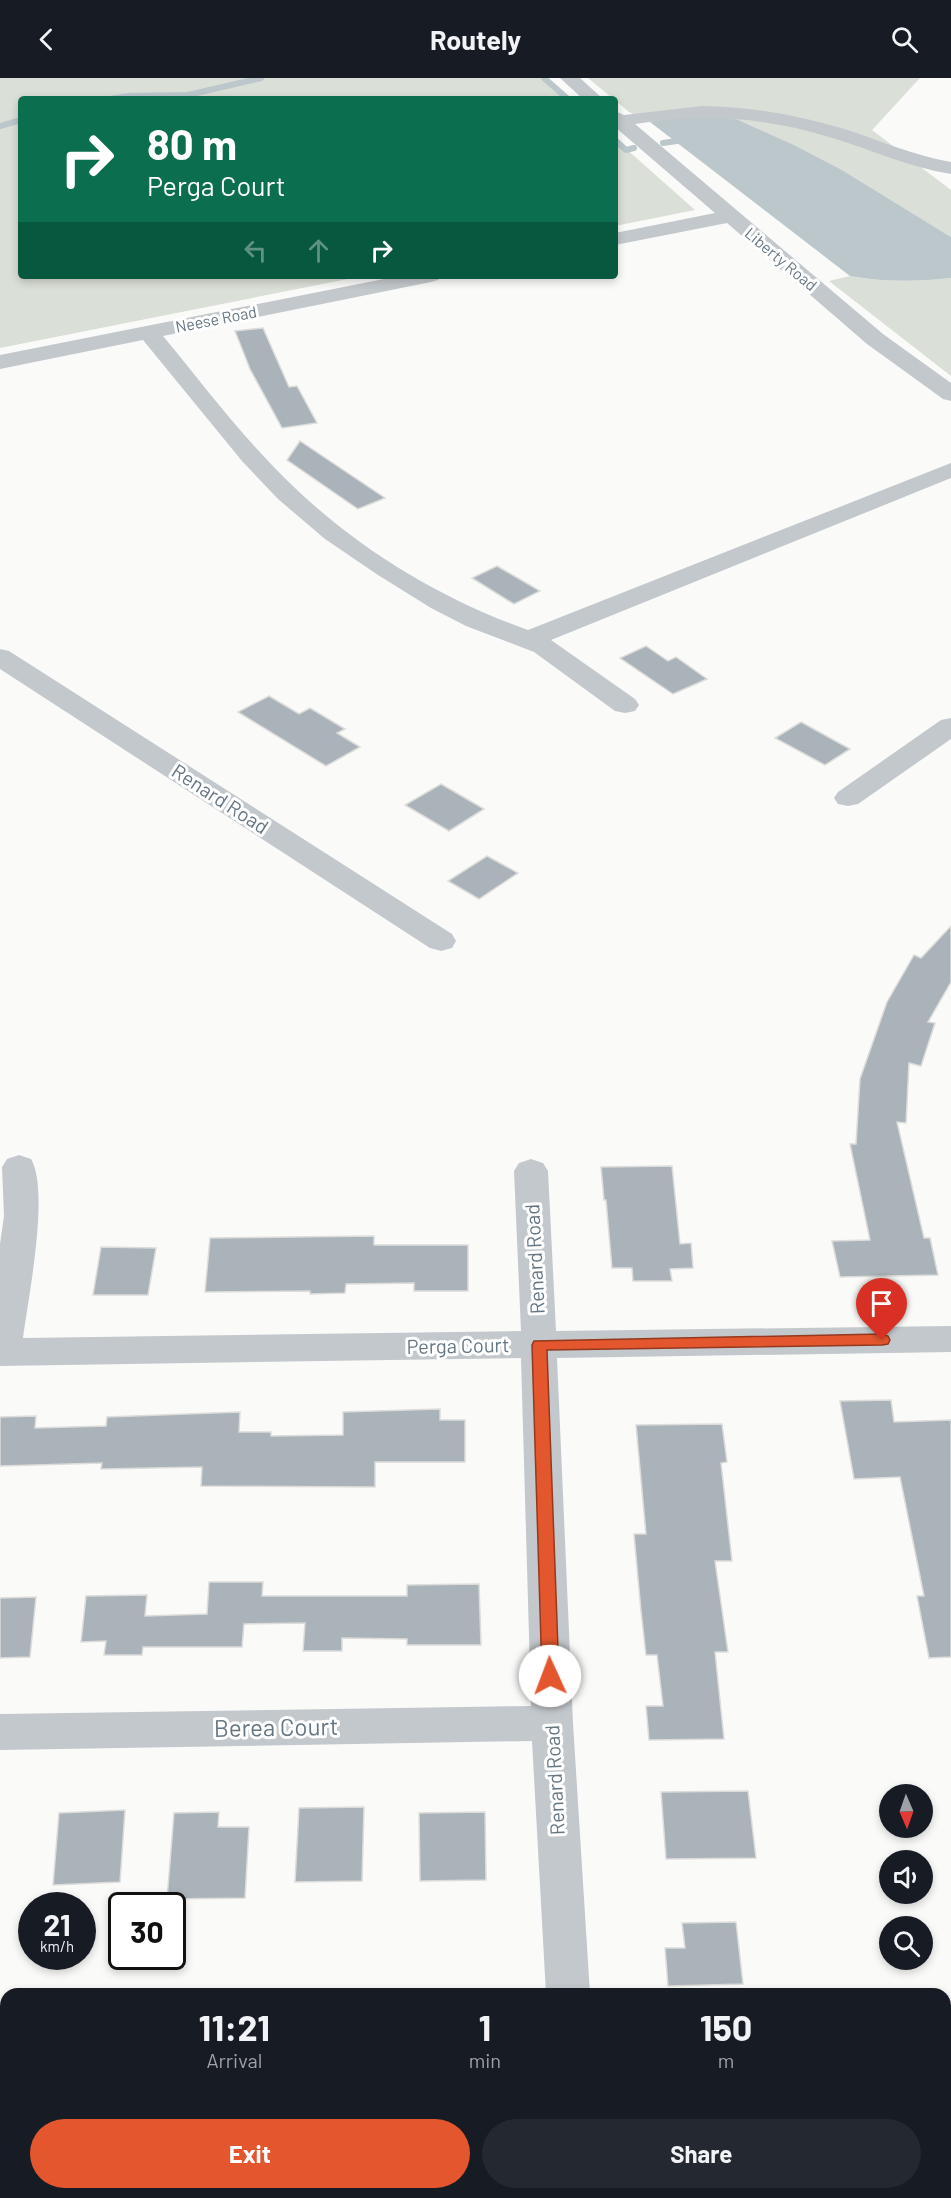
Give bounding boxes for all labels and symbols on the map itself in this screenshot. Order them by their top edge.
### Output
street label: Liberty Road [741,223,821,294]
street label: Neese Road [174,301,258,336]
street label: Renard Road [168,758,273,838]
street label: Renard Road [519,1203,549,1315]
pin [856,1278,907,1340]
street label: Perga Court [406,1332,510,1358]
position arrow [518,1644,582,1708]
street label: Berea Court [213,1711,338,1742]
street label: Renard Road [539,1724,569,1836]
north arrow [879,1784,933,1838]
speed limit sign: 30 [108,1892,186,1970]

